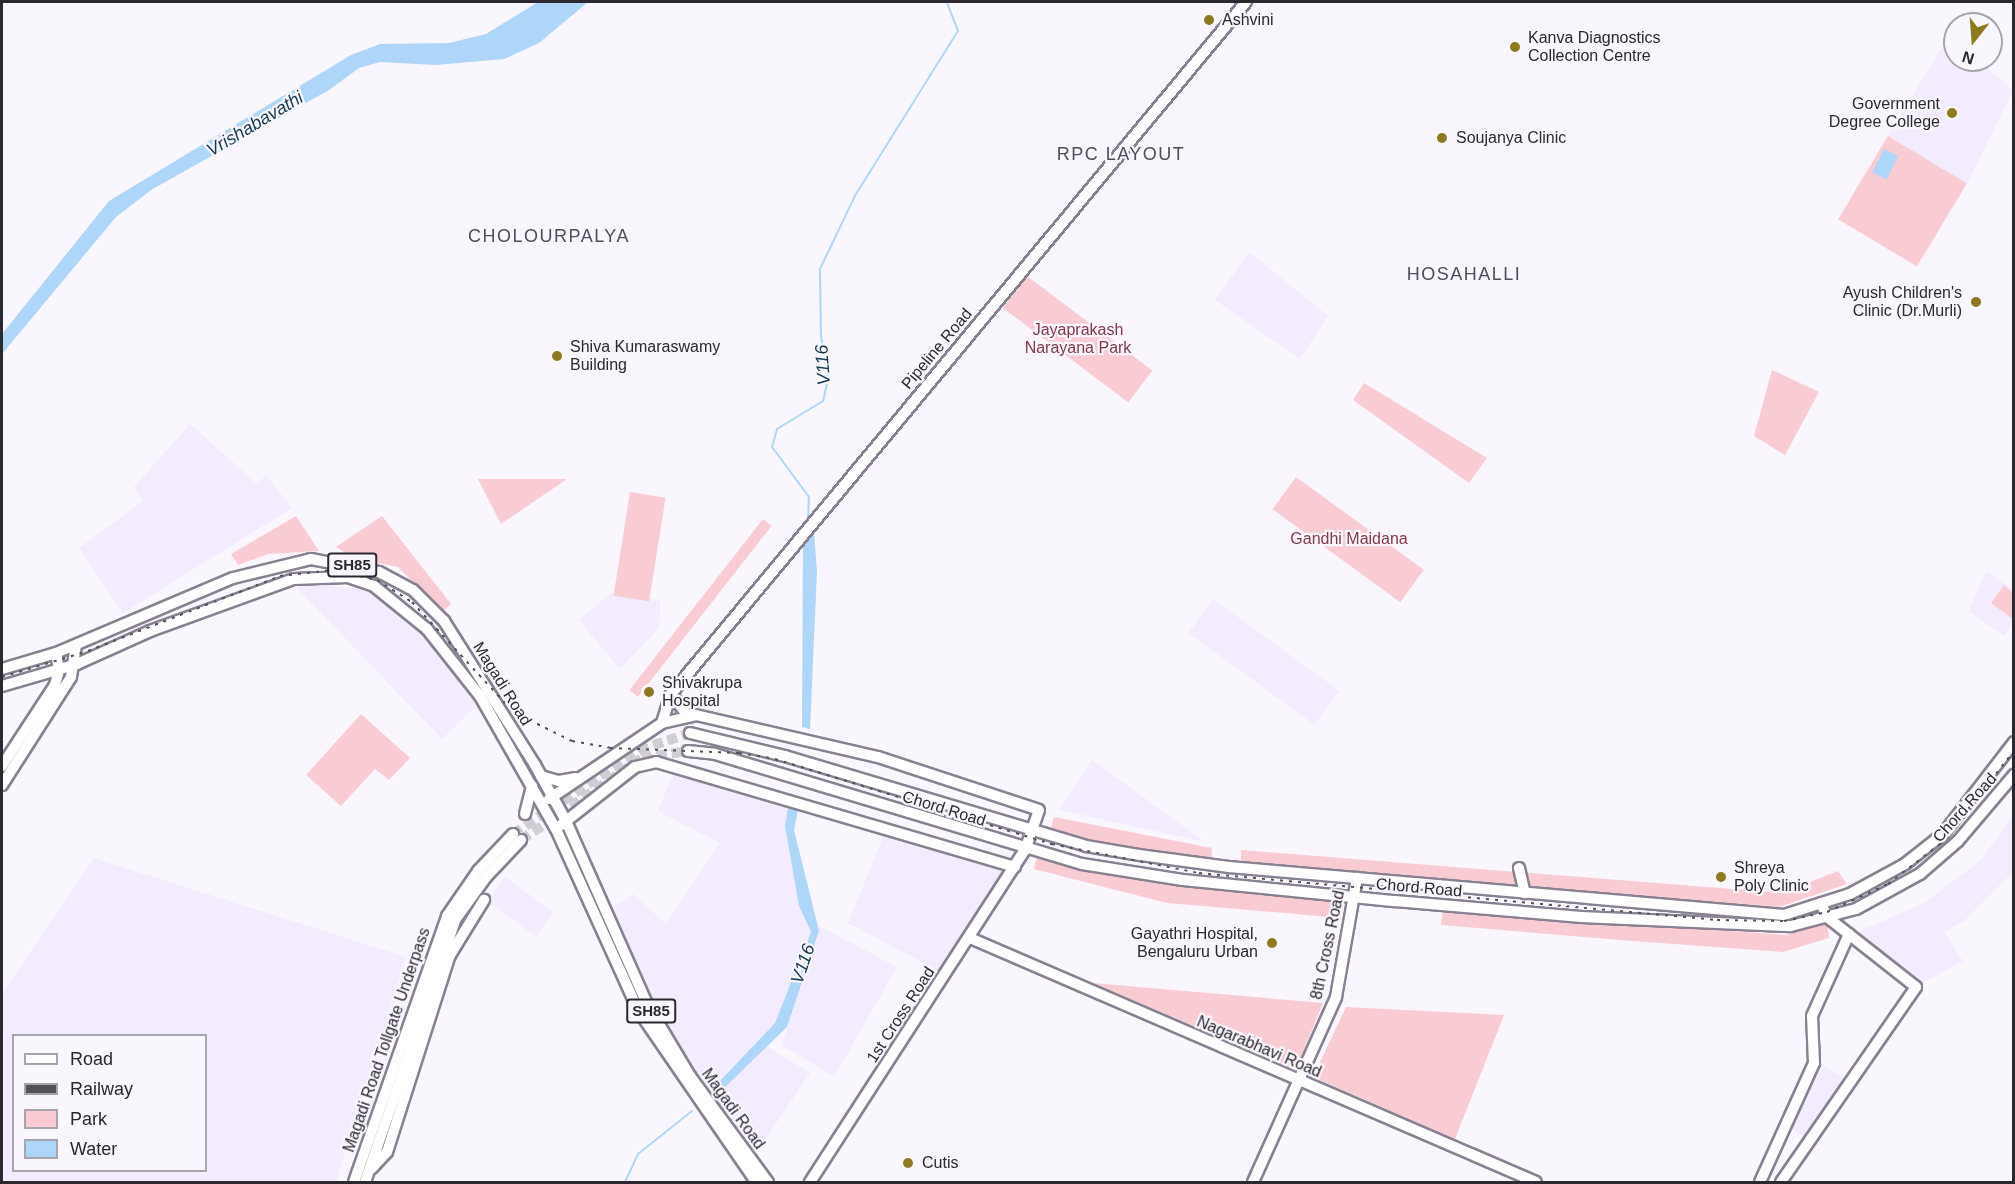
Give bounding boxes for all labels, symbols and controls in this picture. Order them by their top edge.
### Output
place label: Ashvini [1222,10,1274,30]
marker: Ashvini [1200,11,1218,29]
north arrow [1943,12,2003,72]
place label: Kanva Diagnostics Collection Centre [1528,28,1661,66]
marker: Kanva Diagnostics Collection Centre [1506,38,1524,56]
text: N [1960,48,1976,68]
water label: Vrishabavathi [203,87,307,161]
place label: Government Degree College [1829,94,1940,132]
marker: Government Degree College [1945,106,1959,120]
place label: Soujanya Clinic [1456,128,1566,148]
marker: Soujanya Clinic [1433,129,1451,147]
district label: RPC LAYOUT [1057,143,1185,165]
district label: CHOLOURPALYA [468,225,630,247]
district label: HOSAHALLI [1407,263,1521,285]
place label: Ayush Children's Clinic (Dr.Murli) [1843,283,1962,321]
marker: Ayush Children's Clinic (Dr.Murli) [1967,293,1985,311]
street label: Pipeline Road [898,305,976,393]
park label: Jayaprakash Narayana Park [1025,320,1131,358]
place label: Shiva Kumaraswamy Building [570,337,720,375]
water label: V116 [811,344,835,386]
marker: Shiva Kumaraswamy Building [548,347,566,365]
park label: Gandhi Maidana [1290,529,1408,549]
road number: SH85 [326,553,378,577]
street label: Magadi Road [469,639,535,729]
place label: Shivakrupa Hospital [662,673,742,711]
marker: Shivakrupa Hospital [640,683,658,701]
street label: Chord Road [1929,770,2001,846]
street label: Chord Road [900,787,988,831]
place label: Shreya Poly Clinic [1734,858,1809,896]
marker: Shreya Poly Clinic [1712,868,1730,886]
street label: Chord Road [1375,875,1463,901]
street label: 8th Cross Road [1307,889,1349,1001]
place label: Gayathri Hospital, Bengaluru Urban [1131,924,1258,962]
street label: Magadi Road Tollgate Underpass [339,925,435,1155]
marker: Gayathri Hospital, Bengaluru Urban [1263,934,1281,952]
water label: V116 [786,941,820,987]
street label: 1st Cross Road [863,964,939,1066]
road number: SH85 [626,999,676,1023]
street label: Nagarabhavi Road [1194,1012,1324,1082]
legend [12,1034,207,1172]
text: Road [70,1049,113,1069]
street label: Magadi Road [697,1065,769,1153]
text: Railway [70,1079,133,1099]
text: Park [70,1109,107,1129]
text: Water [70,1139,117,1159]
place label: Cutis [922,1153,958,1173]
marker: Cutis [899,1154,917,1172]

